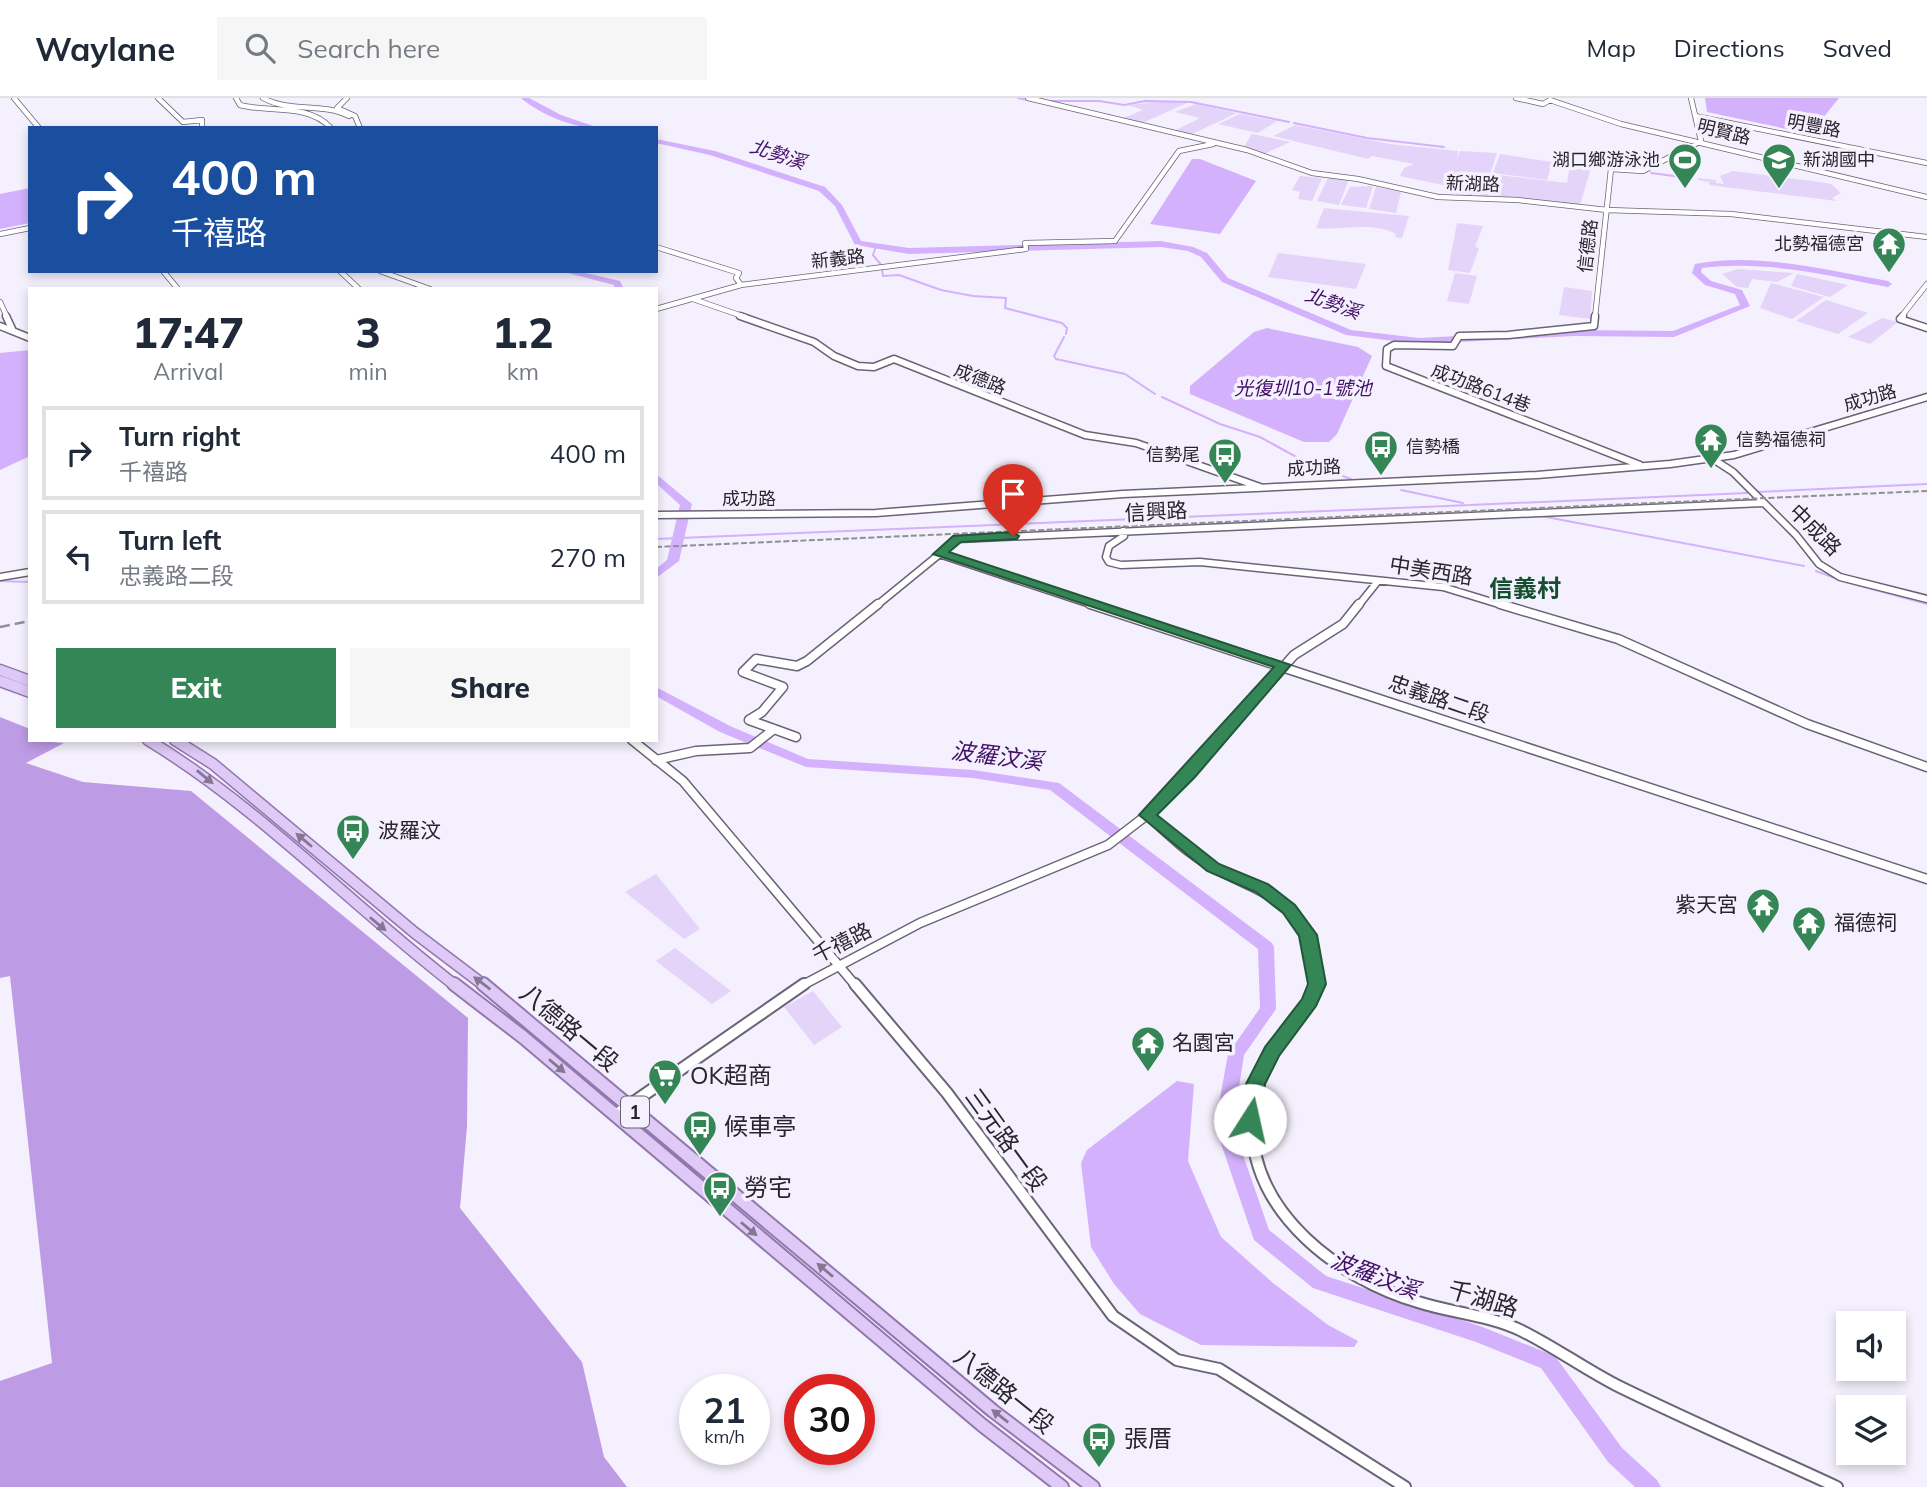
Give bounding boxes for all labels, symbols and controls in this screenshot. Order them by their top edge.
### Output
search box [217,17,707,80]
text: Waylane [35,28,175,69]
icon: search [241,29,279,67]
text: Search here [297,32,440,65]
text: Map [1586,33,1636,63]
text: Directions [1674,33,1785,63]
text: Saved [1823,33,1892,63]
street label: 明豐路 [1785,109,1843,142]
street label: 明賢路 [1695,114,1753,149]
water label: 北勢溪 [747,134,812,175]
sports icon: 湖口鄉游泳池 [1666,141,1704,190]
school or university icon: 新湖國中 [1760,141,1798,190]
text: 400 m [171,146,317,207]
place label: 湖口鄉游泳池 [1552,148,1660,171]
place label: 新湖國中 [1803,148,1875,171]
icon: right [56,154,147,245]
street label: 新湖路 [1446,171,1500,196]
text: 千禧路 [171,212,267,252]
street label: 信德路 [1573,218,1602,274]
temple icon: 北勢福德宮 [1870,225,1908,274]
place label: 北勢福德宮 [1774,232,1864,255]
street label: 新義路 [810,244,866,273]
water label: 北勢溪 [1302,282,1367,325]
text: 17:47 [132,306,244,359]
text: 3 [356,306,381,359]
text: 1.2 [492,306,554,359]
text: Arrival [153,357,223,386]
text: min [349,357,388,386]
text: km [507,357,539,386]
street label: 成德路 [951,358,1010,399]
street label: 成功路614巷 [1428,358,1534,417]
water label: 光復圳10-1號池 [1234,376,1374,400]
street label: 成功路 [1841,379,1899,416]
text: Turn right [119,420,240,453]
temple icon: 信勢福德祠 [1692,421,1730,470]
bus stop icon: 信勢橋 [1362,428,1400,477]
place label: 信勢福德祠 [1736,428,1826,451]
icon: right [60,434,98,472]
place label: 信勢橋 [1406,435,1460,458]
bus stop icon: 信勢尾 [1206,436,1244,485]
text: 400 m [550,437,626,470]
place label: 信勢尾 [1146,443,1200,466]
street label: 成功路 [1286,455,1342,480]
text: 千禧路 [119,457,188,486]
pin [983,464,1043,536]
icon: arrive [994,475,1032,513]
street label: 成功路 [722,487,776,510]
street label: 信興路 [1124,496,1188,526]
street label: 中成路 [1784,498,1847,561]
text: Turn left [119,524,221,557]
icon: left [60,538,98,576]
text: 270 m [550,541,626,574]
street label: 中美西路 [1388,551,1475,589]
text: 忠義路二段 [119,561,234,590]
district label: 信義村 [1489,573,1561,603]
button: Exit [56,648,336,728]
button: Share [350,648,630,728]
street label: 忠義路二段 [1385,669,1493,727]
water label: 波羅汶溪 [950,736,1047,776]
one-way arrow [197,769,214,784]
bus stop icon: 波羅汶 [334,812,372,861]
place label: 波羅汶 [378,817,441,843]
one-way arrow [296,833,314,848]
temple icon: 紫天宮 [1744,886,1782,935]
place label: 紫天宮 [1675,891,1738,917]
temple icon: 福德祠 [1790,904,1828,953]
place label: 福德祠 [1834,909,1897,935]
one-way arrow [370,916,387,931]
street label: 千禧路 [808,916,876,968]
one-way arrow [472,976,491,990]
street label: 八德路一段 [514,977,625,1077]
temple icon: 名園宮 [1129,1024,1167,1073]
place label: 名園宮 [1172,1029,1235,1055]
supermarket icon: OK超商 [646,1057,684,1106]
one-way arrow [547,1058,565,1073]
place label: OK超商 [690,1060,772,1090]
street label: 三元路一段 [959,1082,1054,1197]
position arrow [1213,1083,1287,1157]
road number: 1 [621,1096,649,1128]
bus stop icon: 候車亭 [681,1108,719,1157]
place label: 候車亭 [724,1111,796,1141]
bus stop icon: 勞宅 [701,1169,739,1218]
place label: 勞宅 [744,1172,792,1202]
one-way arrow [740,1221,757,1236]
water label: 波羅汶溪 [1327,1245,1426,1306]
one-way arrow [817,1263,834,1278]
street label: 千湖路 [1444,1273,1522,1323]
map controls [1836,1311,1906,1465]
button: sound [1836,1311,1906,1381]
street label: 八德路一段 [949,1341,1061,1440]
speed limit sign: 30 [784,1374,875,1465]
text: 21 [703,1388,746,1432]
button: layers [1836,1395,1906,1465]
one-way arrow [991,1409,1009,1424]
bus stop icon: 張厝 [1080,1420,1118,1469]
place label: 張厝 [1124,1423,1172,1453]
text: km/h [704,1425,745,1448]

